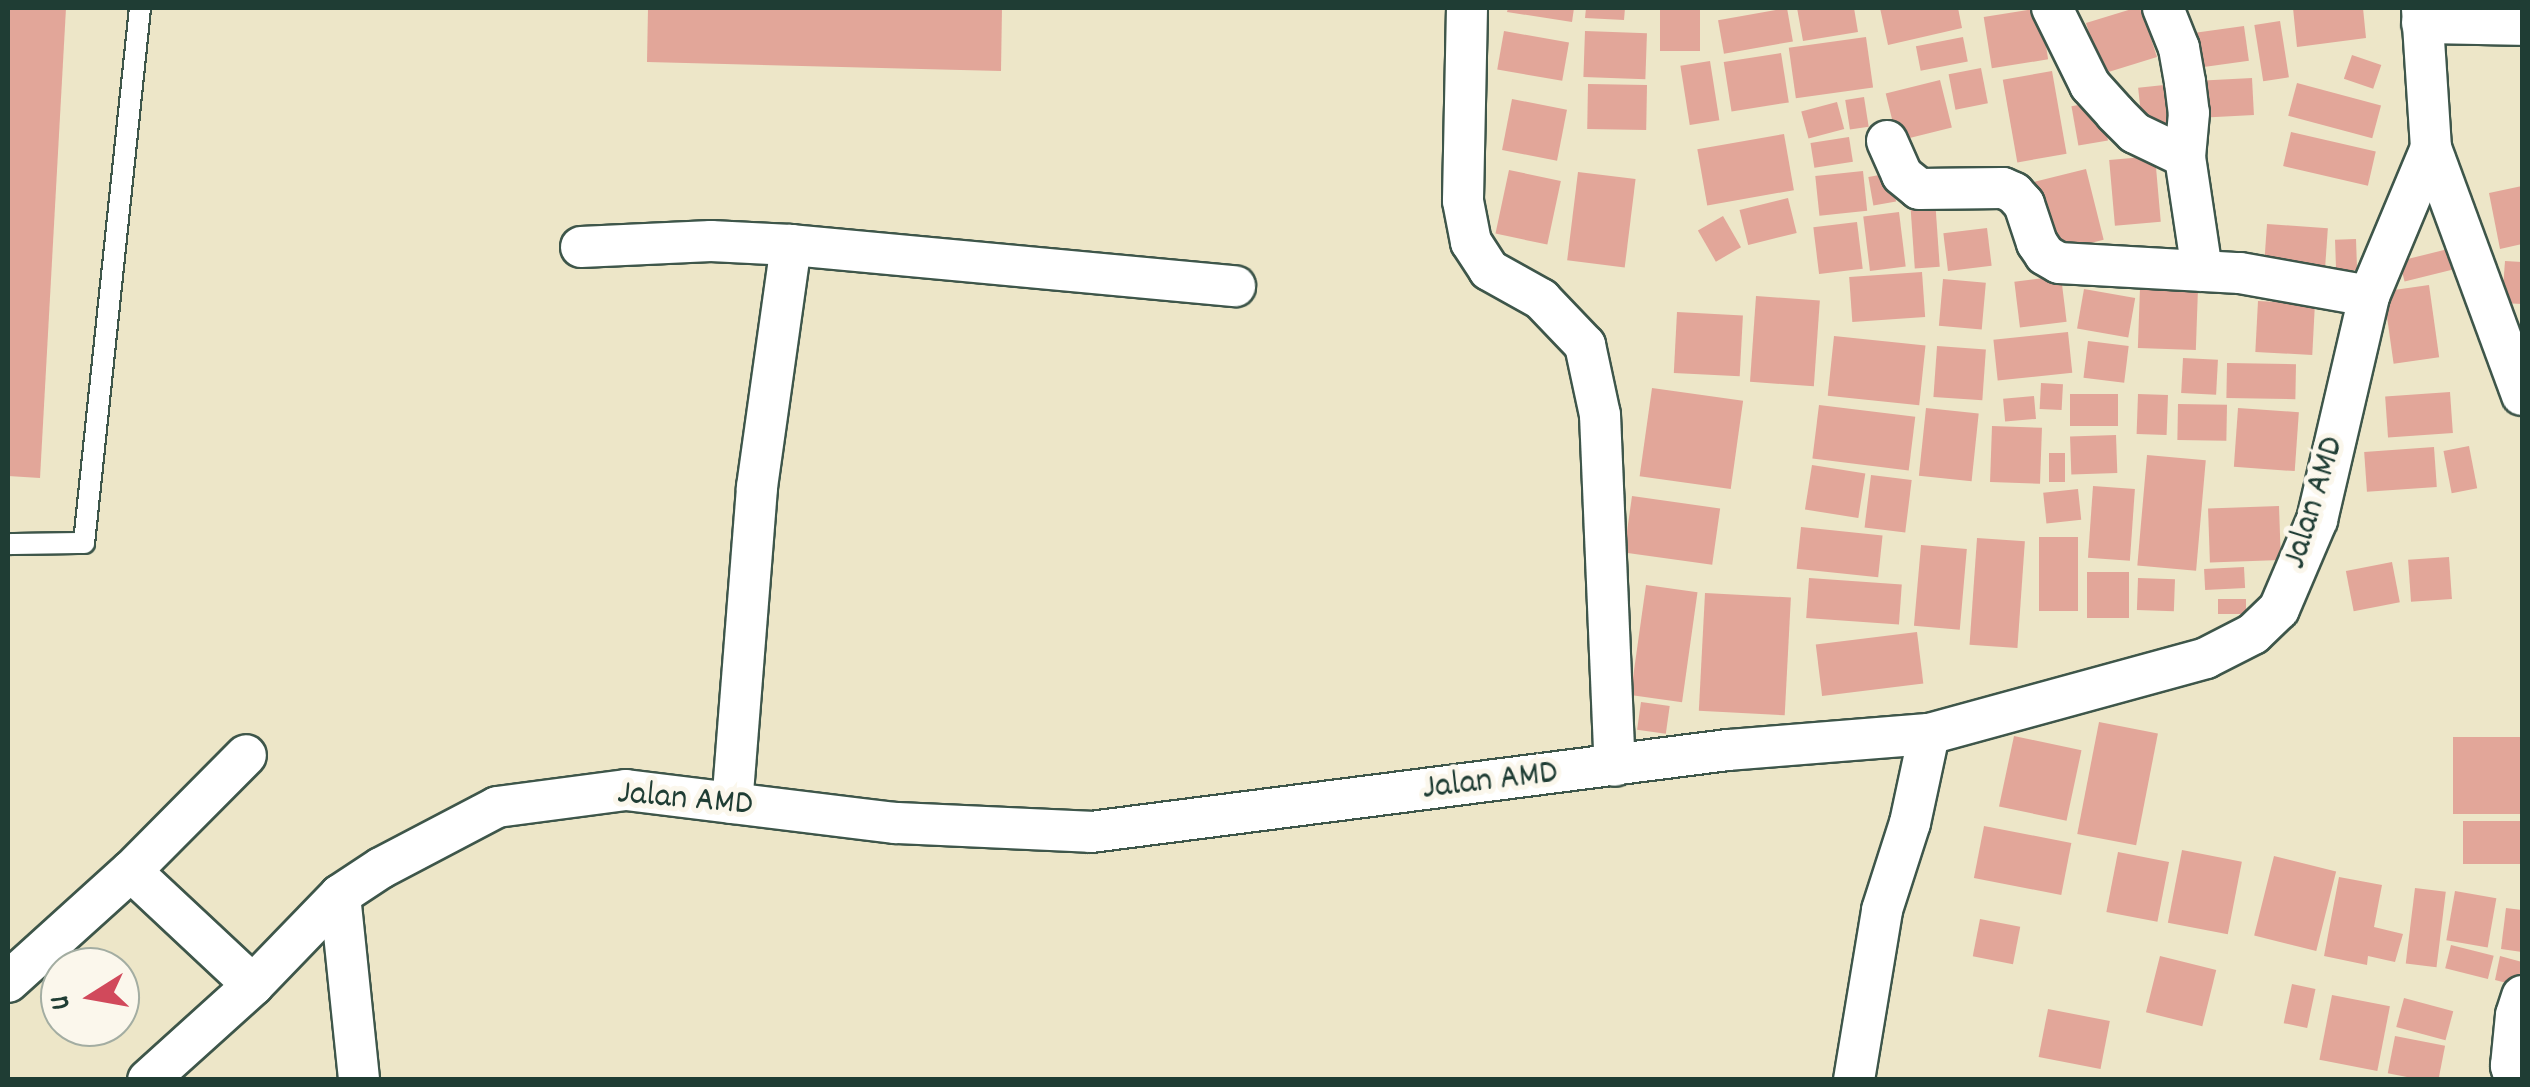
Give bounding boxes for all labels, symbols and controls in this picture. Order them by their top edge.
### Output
street label: Jalan AMD [2275,432,2355,574]
street label: Jalan AMD [1420,753,1560,811]
street label: Jalan AMD [616,773,754,827]
north arrow [40,947,140,1047]
text: U [42,992,83,1013]

